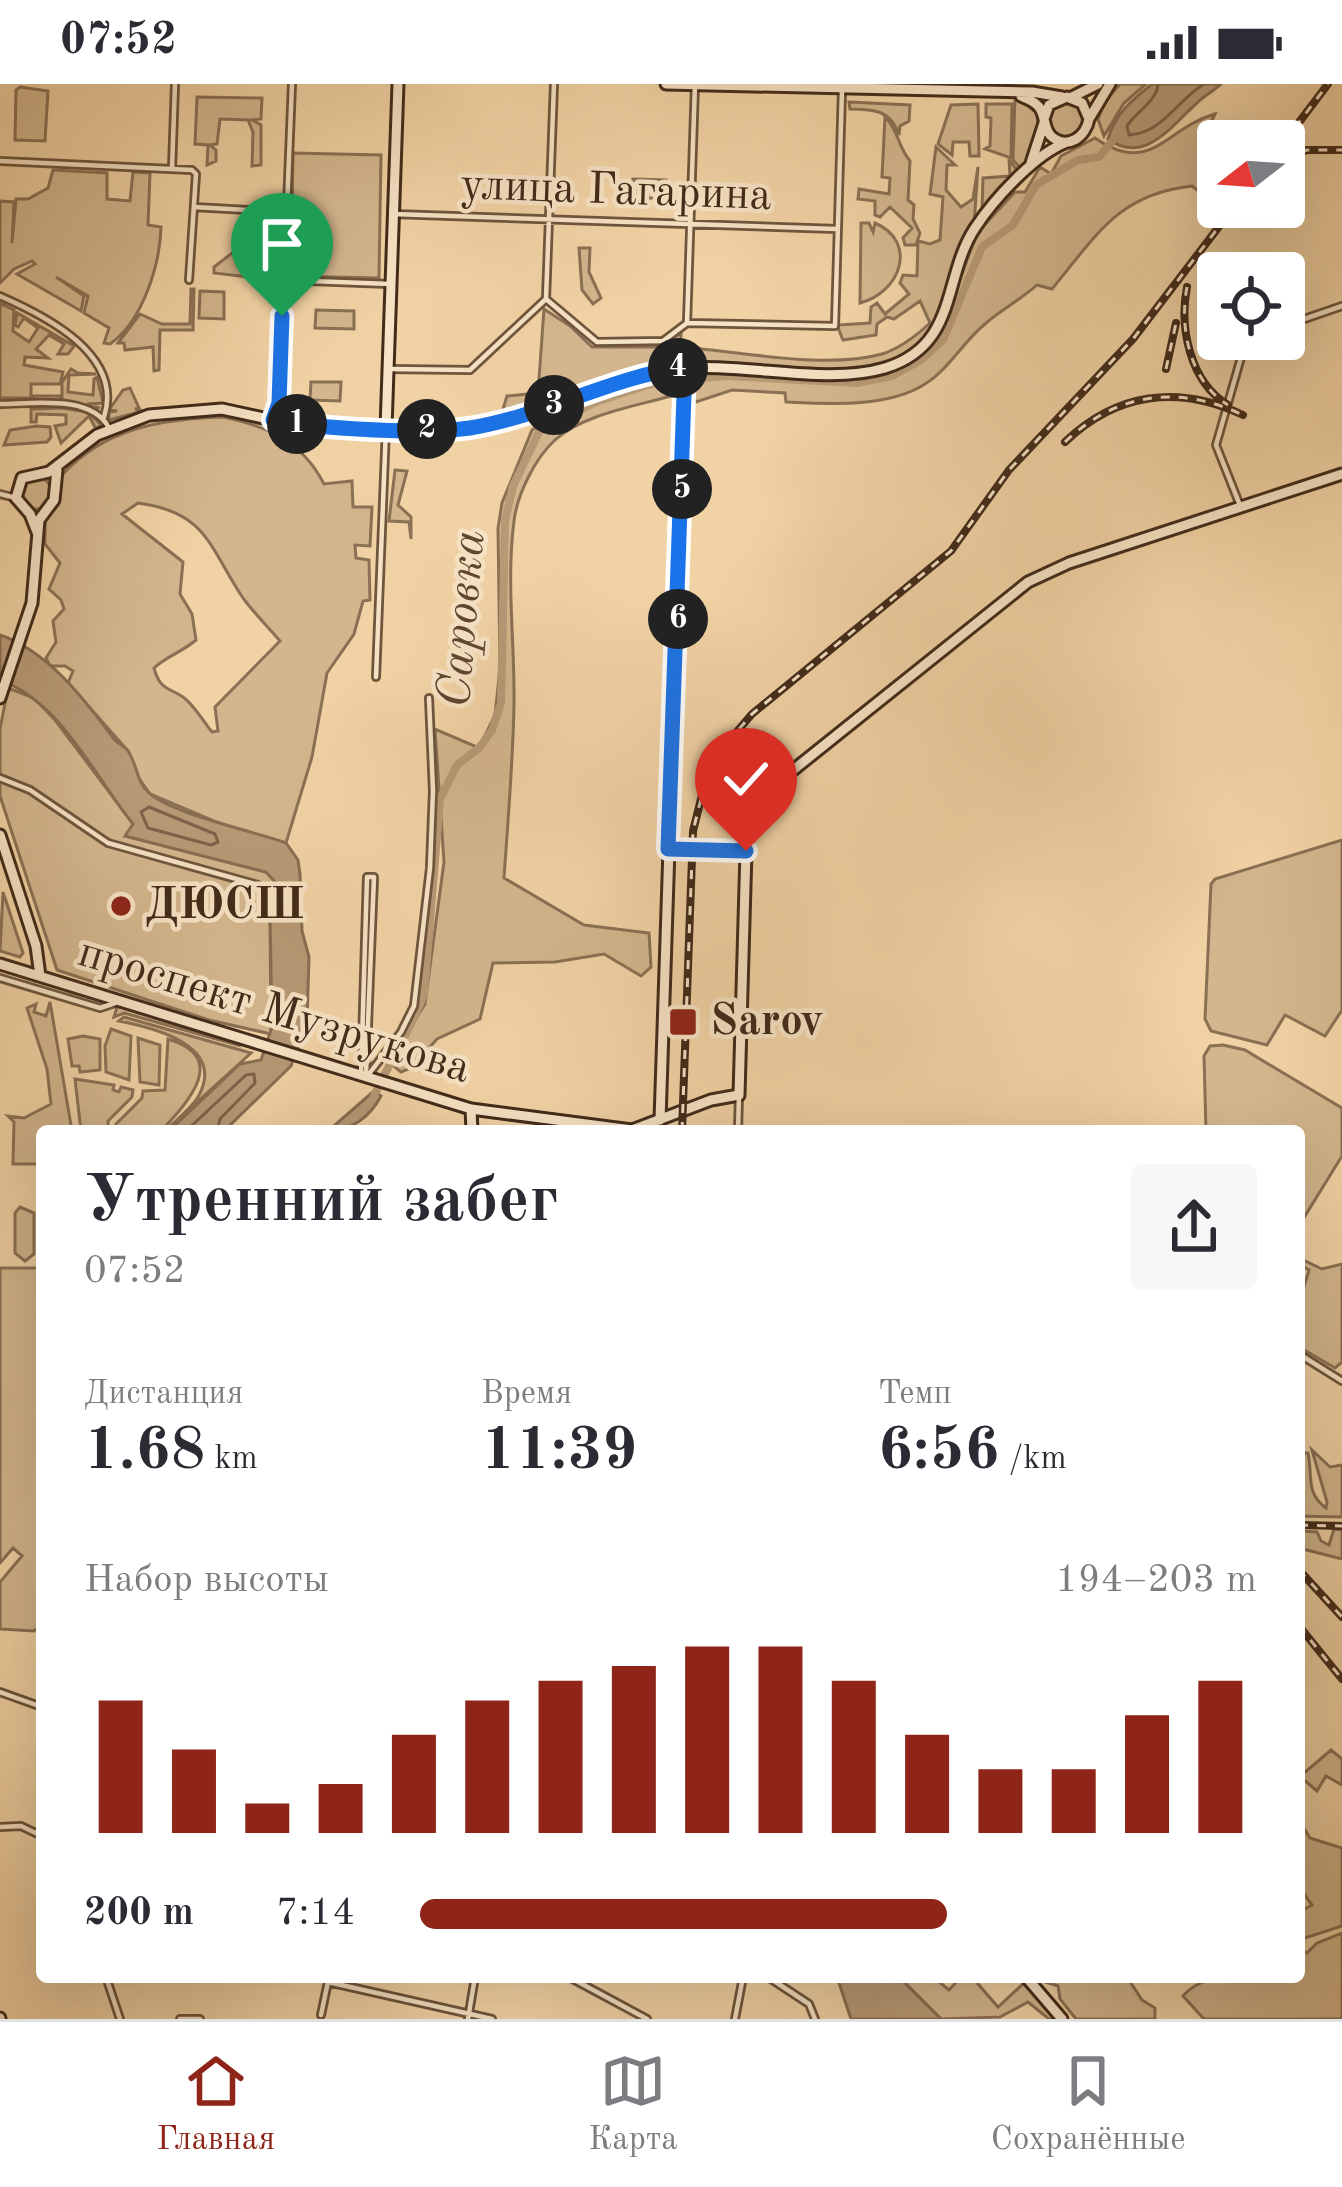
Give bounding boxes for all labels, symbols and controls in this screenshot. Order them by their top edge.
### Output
text: 07:52 [60,19,177,64]
north arrow [1197,120,1305,228]
map controls [1197,120,1305,360]
street label: улица Гагарина [460,164,772,220]
pin [231,193,333,316]
icon: arrive [249,211,315,277]
button: locate [1197,252,1305,360]
pin: 4 [648,338,708,398]
text: 4 [668,351,688,384]
pin: 3 [524,375,584,435]
text: 3 [544,388,564,421]
pin: 1 [267,394,327,454]
pin: 2 [397,399,457,459]
text: 1 [287,407,307,440]
text: 2 [417,412,437,445]
pin: 5 [652,459,712,519]
text: 5 [672,472,692,505]
water label: Саровка [431,528,495,710]
pin: 6 [648,589,708,649]
text: 6 [668,602,688,635]
pin [695,728,797,851]
icon: check [713,746,779,812]
place label: ДЮСШ [145,884,305,929]
marker: ДЮСШ [108,893,134,919]
street label: проспект Музрукова [73,931,475,1093]
place label: Sarov [710,1000,824,1045]
marker: Sarov [667,1006,699,1038]
button: share [1131,1164,1257,1290]
text: Утренний забег [84,1170,559,1236]
text: 07:52 [84,1252,185,1291]
text: Дистанция [84,1378,244,1411]
text: Время [481,1378,572,1411]
text: Темп [878,1378,952,1411]
text: 1.68 [84,1422,205,1482]
text: 11:39 [481,1422,637,1482]
text: 6:56 [878,1422,999,1482]
text: km [205,1443,258,1476]
text: /km [999,1443,1067,1476]
text: Набор высоты [84,1561,329,1600]
text: 194–203 m [1055,1561,1257,1600]
text: 200 m [84,1894,194,1933]
text: 7:14 [276,1894,355,1933]
tab: Главная [157,2048,275,2161]
tab: Карта [588,2048,678,2161]
tab: Сохранённые [991,2048,1185,2161]

